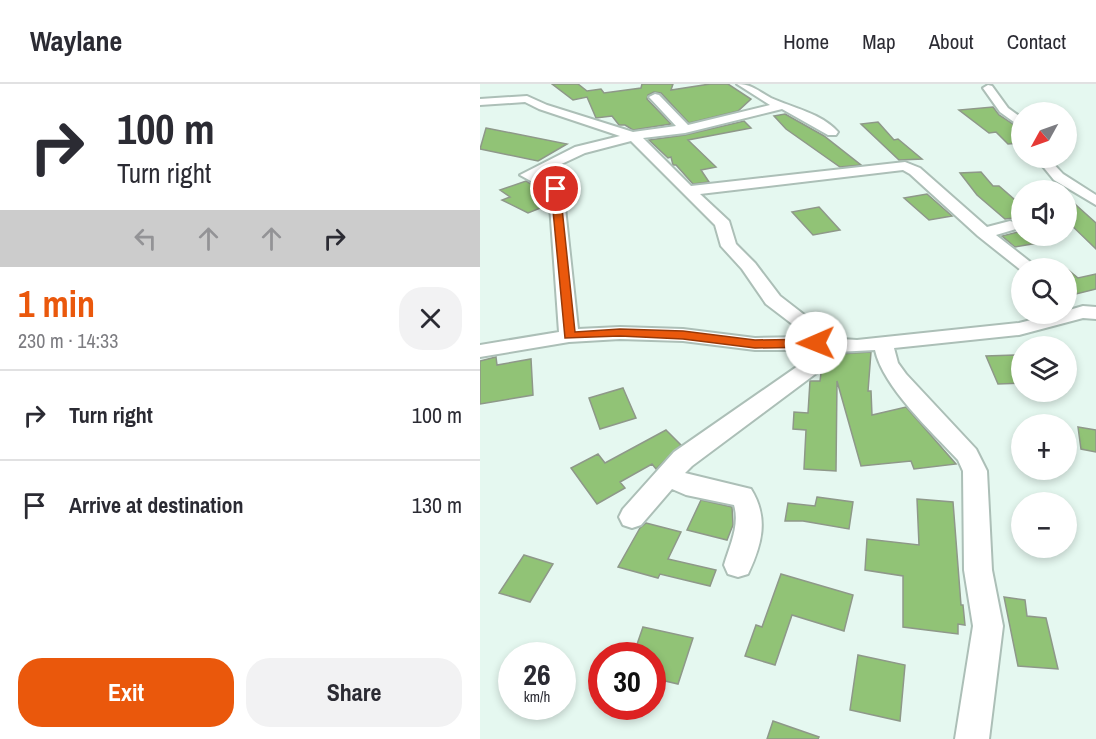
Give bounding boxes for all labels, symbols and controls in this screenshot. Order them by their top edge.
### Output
text: Waylane [30,22,122,60]
text: Home [783,27,829,56]
text: Map [862,27,896,56]
text: About [929,27,974,56]
text: Contact [1007,27,1066,56]
text: 100 m [117,101,215,157]
north arrow [1011,102,1077,168]
map controls [1011,102,1077,558]
icon: right [18,108,96,186]
text: Turn right [117,155,211,191]
pin [530,163,581,214]
icon: arrive [539,172,572,205]
button: sound [1011,180,1077,246]
icon: left [129,222,162,255]
icon: ahead [192,222,225,255]
icon: ahead [255,222,288,255]
icon: right [318,222,351,255]
button: search [1011,258,1077,324]
text: 1 min [18,280,95,328]
button: close [399,287,462,350]
position arrow [784,311,848,375]
text: 230 m · 14:33 [18,327,118,354]
button: layers [1011,336,1077,402]
icon: right [18,399,51,432]
text: Turn right [69,400,153,430]
text: 100 m [412,400,462,430]
button: + [1011,414,1077,480]
icon: arrive [18,489,51,522]
text: Arrive at destination [69,490,243,520]
text: 130 m [412,490,462,520]
button: − [1011,492,1077,558]
speed limit sign: 30 [588,642,666,720]
text: 26 [523,654,551,694]
button: Exit [18,658,234,727]
button: Share [246,658,462,727]
text: km/h [524,686,550,707]

